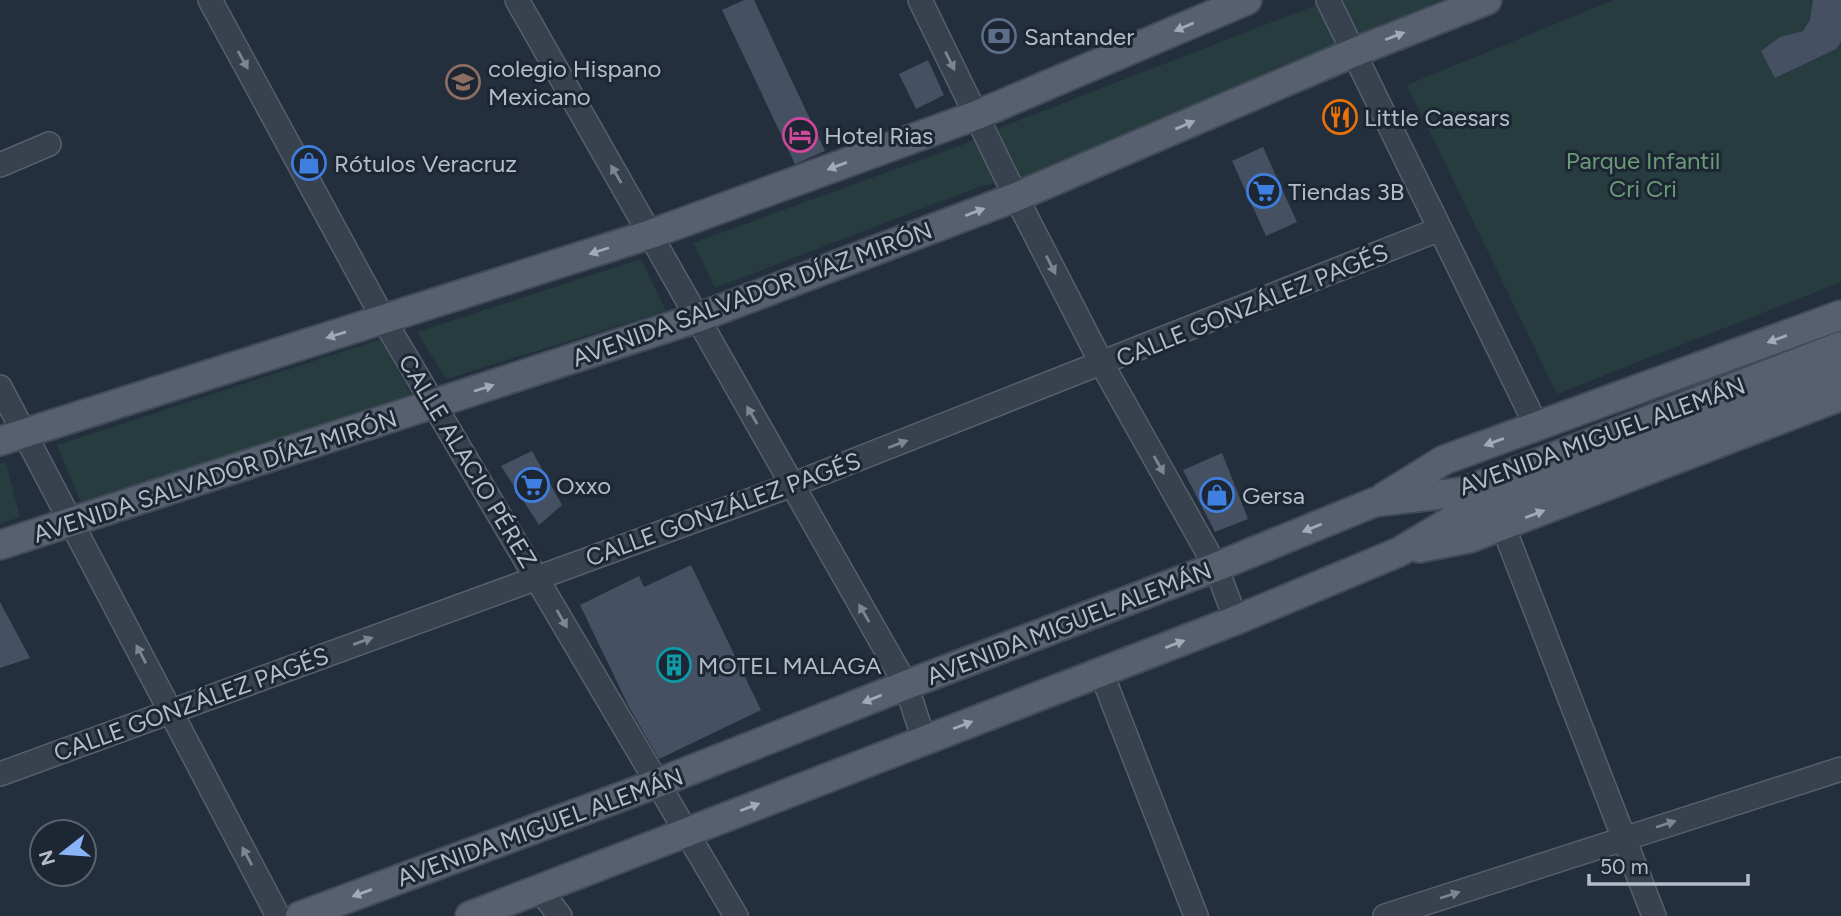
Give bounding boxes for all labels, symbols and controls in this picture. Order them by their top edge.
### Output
bank icon: Santander [980,17,1018,55]
one-way arrow [1173,21,1194,32]
place label: Santander [1024,22,1134,51]
one-way arrow [1384,31,1405,42]
one-way arrow [237,50,249,70]
one-way arrow [945,51,956,71]
place label: colegio Hispano Mexicano [488,54,661,111]
school or university icon: colegio Hispano Mexicano [444,63,482,101]
restaurant icon: Little Caesars [1321,98,1359,136]
place label: Little Caesars [1364,103,1510,132]
hotel icon: Hotel Rias [781,116,819,154]
one-way arrow [1175,119,1196,130]
place label: Hotel Rias [824,121,933,150]
shop icon: Rótulos Veracruz [290,144,328,182]
park label: Parque Infantil Cri Cri [1566,146,1720,203]
place label: Rótulos Veracruz [334,149,517,178]
one-way arrow [826,161,847,172]
one-way arrow [610,164,622,183]
supermarket icon: Tiendas 3B [1245,172,1283,210]
place label: Tiendas 3B [1288,177,1404,206]
one-way arrow [965,207,986,218]
street label: AVENIDA SALVADOR DÍAZ MIRÓN [568,215,936,373]
street label: CALLE GONZÁLEZ PAGÉS [1112,237,1392,373]
one-way arrow [588,246,609,256]
one-way arrow [1046,255,1057,275]
one-way arrow [325,330,346,341]
one-way arrow [1766,333,1787,344]
street label: CALLE ALACIO PÉREZ [393,349,543,573]
street label: AVENIDA MIGUEL ALEMÁN [1455,371,1749,501]
one-way arrow [474,382,495,393]
street label: AVENIDA SALVADOR DÍAZ MIRÓN [29,403,401,549]
one-way arrow [746,405,758,425]
one-way arrow [1484,437,1505,448]
one-way arrow [888,438,909,449]
street label: CALLE GONZÁLEZ PAGÉS [582,446,864,572]
one-way arrow [1153,456,1165,475]
supermarket icon: Oxxo [513,466,551,504]
place label: Oxxo [556,471,611,500]
shop icon: Gersa [1198,476,1236,514]
place label: Gersa [1242,481,1305,510]
one-way arrow [1524,508,1545,519]
one-way arrow [1302,523,1323,534]
street label: AVENIDA MIGUEL ALEMÁN [923,555,1215,691]
one-way arrow [858,603,870,622]
one-way arrow [556,609,568,629]
one-way arrow [353,635,374,646]
one-way arrow [1165,638,1186,649]
street label: CALLE GONZÁLEZ PAGÉS [50,641,332,767]
one-way arrow [135,644,147,664]
building icon: MOTEL MALAGA [655,646,693,684]
place label: MOTEL MALAGA [698,651,882,680]
one-way arrow [861,693,882,704]
one-way arrow [952,720,973,731]
street label: AVENIDA MIGUEL ALEMÁN [393,762,687,892]
one-way arrow [740,801,761,812]
north arrow [28,818,98,888]
one-way arrow [1656,818,1677,829]
scale bar [1589,842,1748,886]
one-way arrow [241,845,253,865]
text: N [34,847,60,868]
text: 50 m [1600,854,1649,879]
one-way arrow [351,888,372,899]
one-way arrow [1440,889,1461,899]

